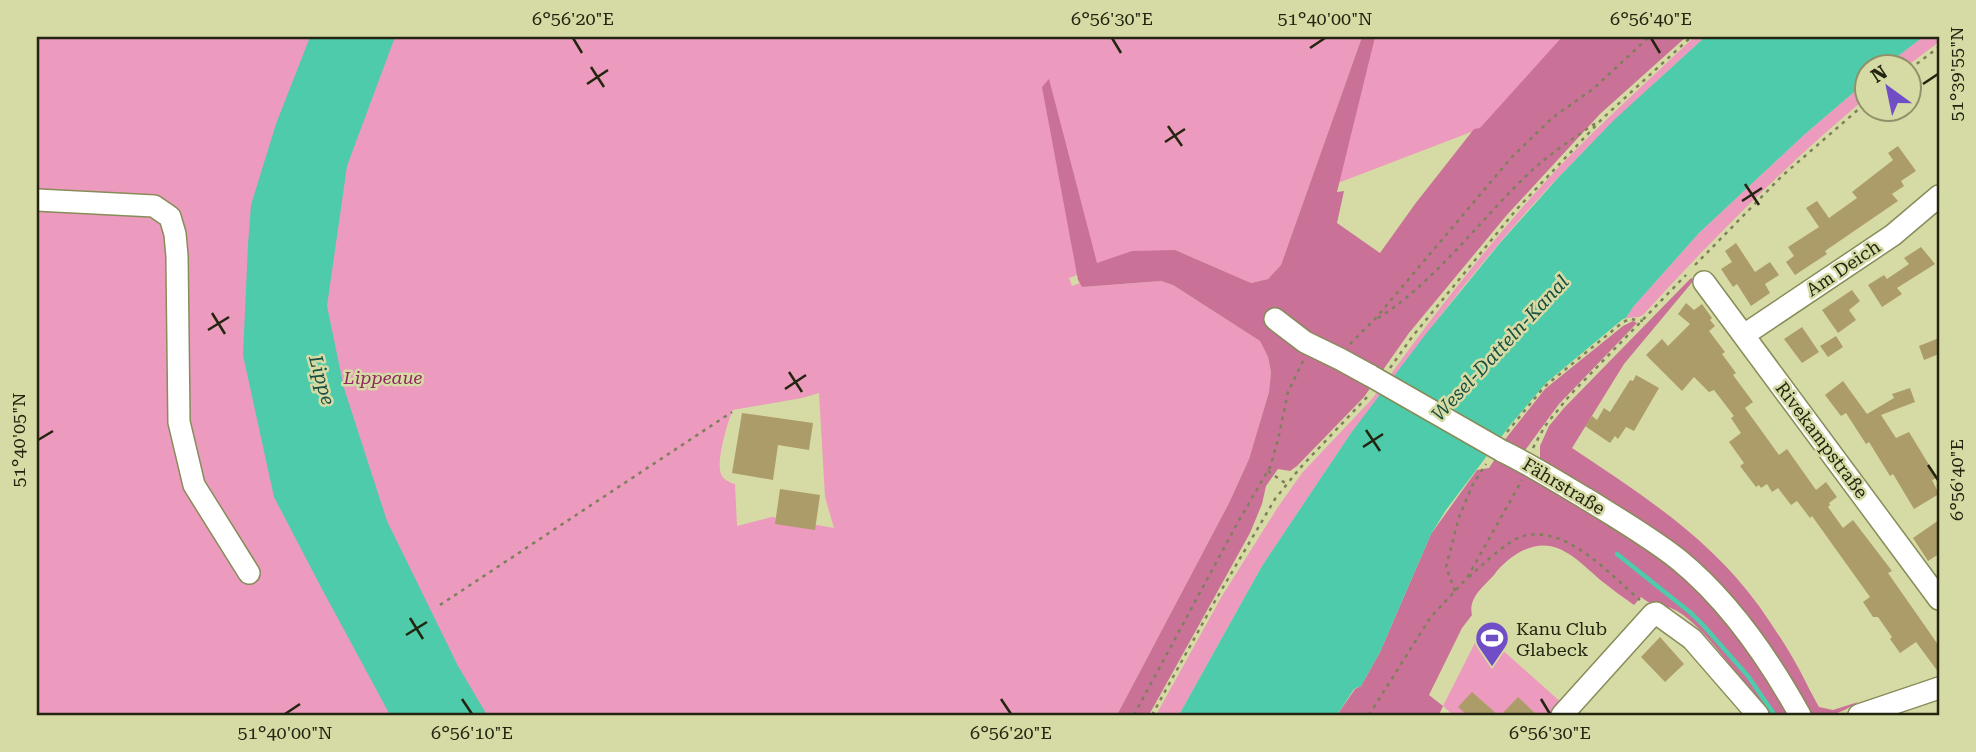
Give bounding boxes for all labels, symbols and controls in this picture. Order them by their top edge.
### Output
text: 6°56'20"E [532,8,614,29]
text: 6°56'30"E [1071,8,1153,29]
text: 51°40'00"N [1278,8,1372,29]
text: 6°56'40"E [1610,8,1692,29]
text: 51°39'55"N [1946,27,1967,121]
north arrow [1854,52,1924,122]
text: N [1867,60,1892,88]
street label: Am Deich [1802,235,1884,300]
water label: Wesel-Datteln-Kanal [1427,270,1574,426]
water label: Lippe [304,351,340,408]
park label: Lippeaue [343,367,422,388]
street label: Rivekampstraße [1771,378,1873,502]
text: 51°40'05"N [8,393,29,487]
text: 6°56'40"E [1946,439,1967,521]
street label: Fährstraße [1519,453,1609,519]
place label: Kanu Club Glabeck [1516,618,1607,660]
sports icon: Kanu Club Glabeck [1473,619,1511,668]
text: 51°40'00"N [238,722,332,743]
text: 6°56'10"E [431,722,513,743]
text: 6°56'20"E [970,722,1052,743]
text: 6°56'30"E [1509,722,1591,743]

